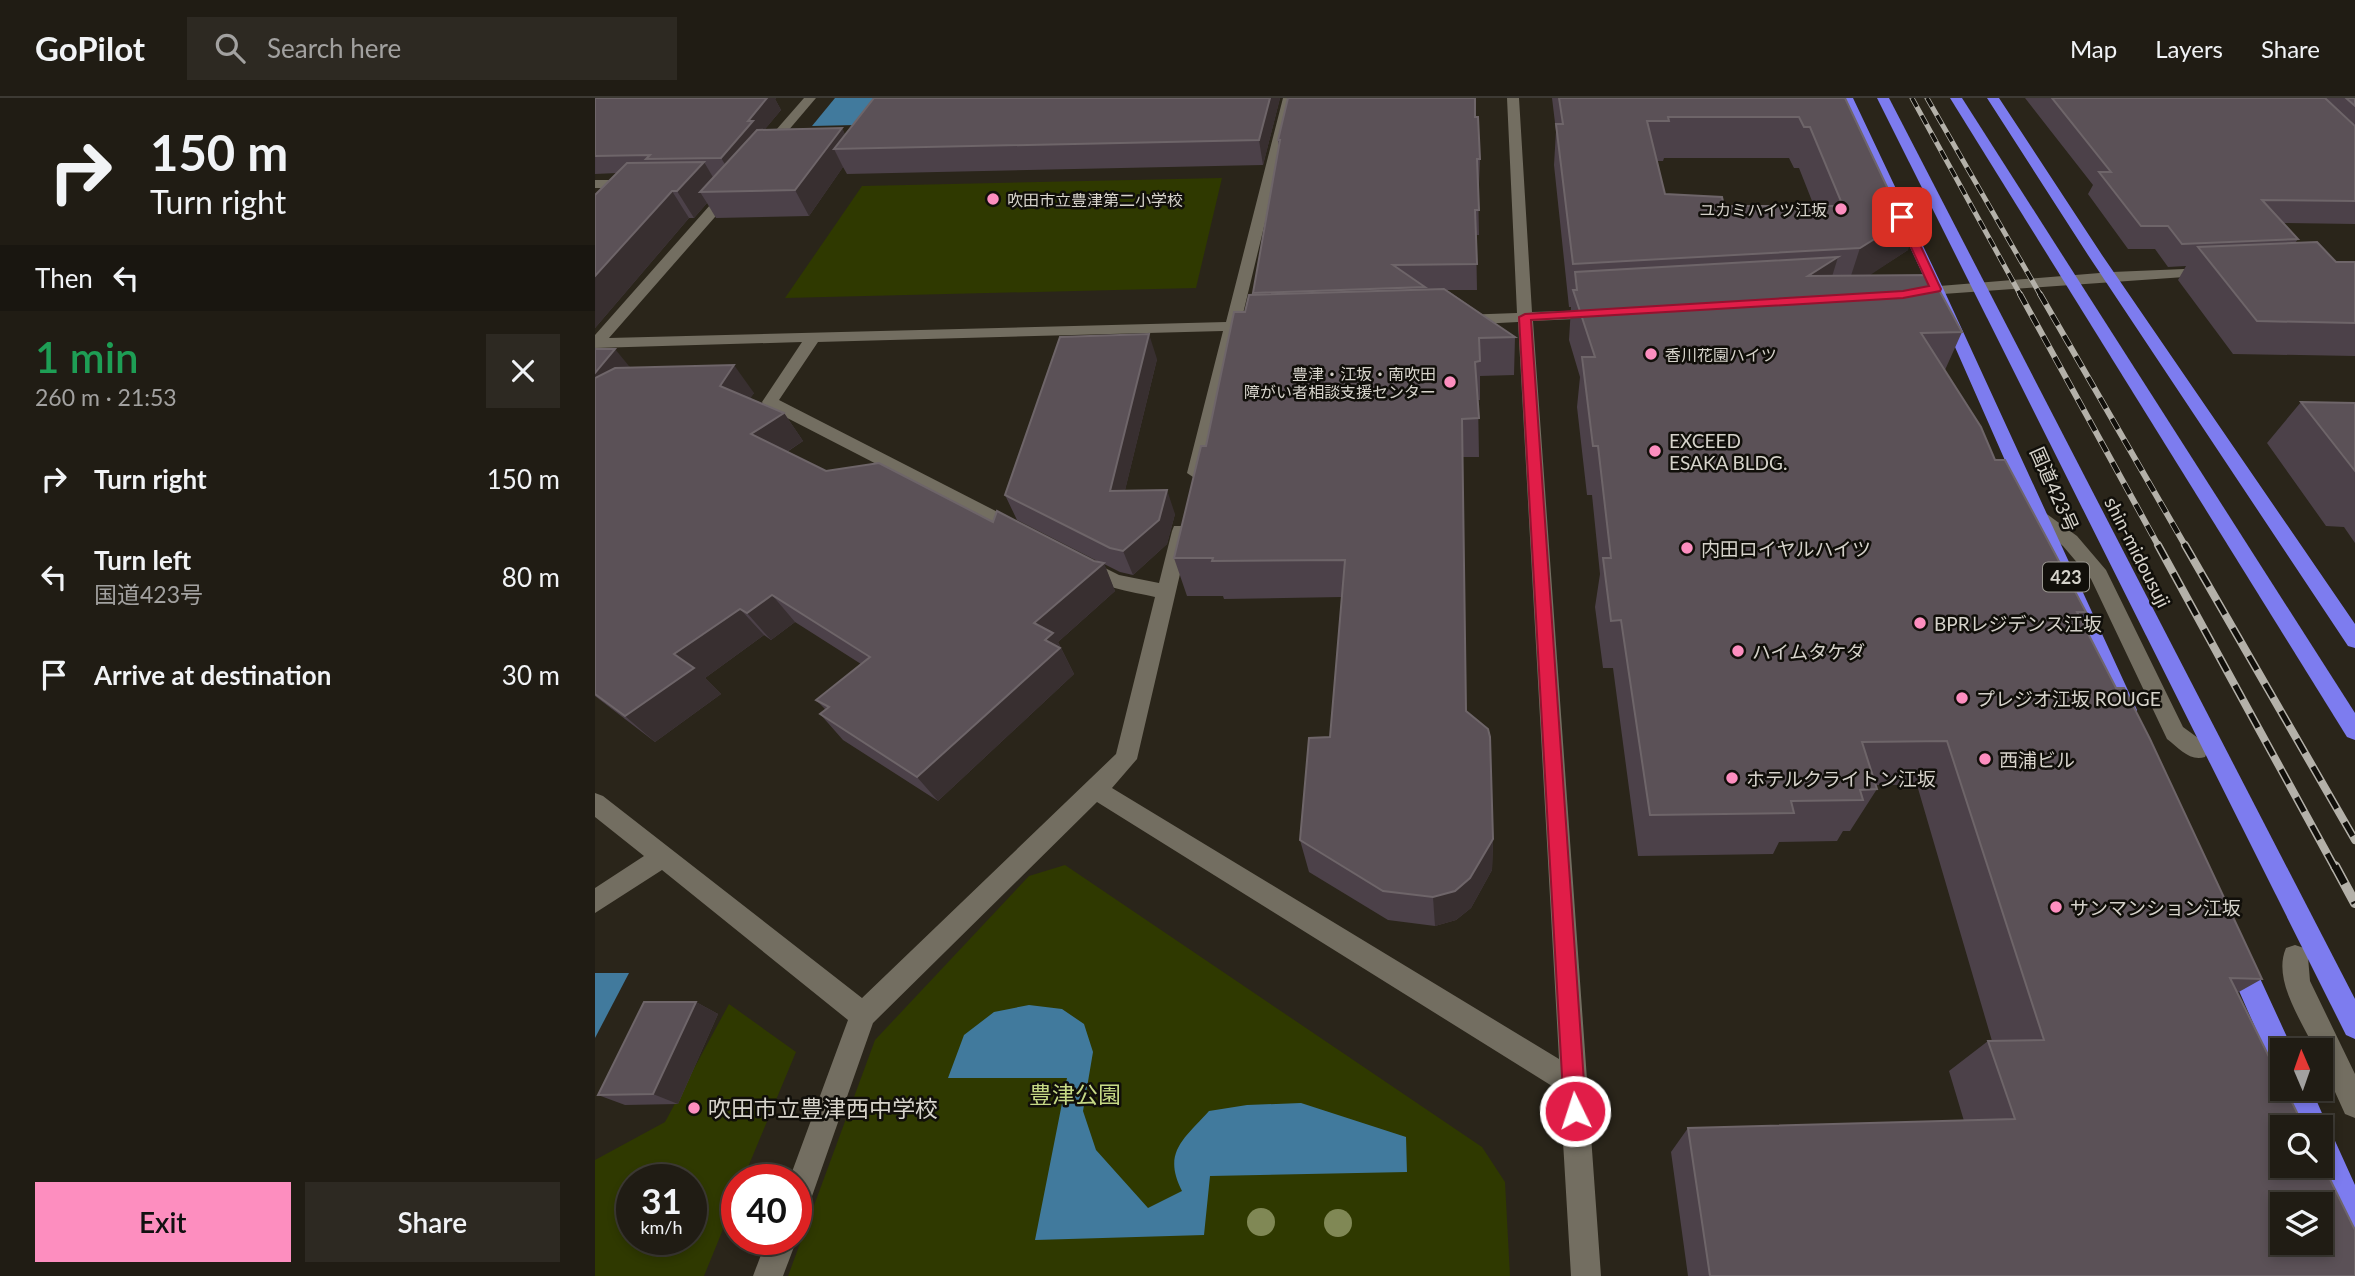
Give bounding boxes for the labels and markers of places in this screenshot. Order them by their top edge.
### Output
pin [1872,187,1932,247]
place label: 吹田市立豊津第二小学校 [1007,190,1183,209]
marker: 吹田市立豊津第二小学校 [985,191,1001,207]
place label: ユカミハイツ江坂 [1699,200,1827,219]
marker: ユカミハイツ江坂 [1833,201,1849,217]
place label: 香川花園ハイツ [1665,345,1777,364]
marker: 香川花園ハイツ [1643,346,1659,362]
place label: 豊津・江坂・南吹田 障がい者相談支援センター [1244,364,1436,401]
marker: 豊津・江坂・南吹田 障がい者相談支援センター [1442,374,1458,390]
place label: EXCEED ESAKA BLDG. [1669,429,1787,474]
marker: EXCEED ESAKA BLDG. [1647,443,1663,459]
place label: 内田ロイヤルハイツ [1701,537,1871,560]
marker: 内田ロイヤルハイツ [1679,540,1695,556]
place label: BPRレジデンス江坂 [1934,612,2102,635]
marker: BPRレジデンス江坂 [1912,615,1928,631]
place label: ハイムタケダ [1752,640,1865,663]
marker: ハイムタケダ [1730,643,1746,659]
place label: プレジオ江坂 ROUGE [1976,687,2161,710]
marker: プレジオ江坂 ROUGE [1954,690,1970,706]
place label: 西浦ビル [1999,748,2075,771]
marker: 西浦ビル [1977,751,1993,767]
place label: ホテルクライトン江坂 [1746,767,1936,790]
marker: ホテルクライトン江坂 [1724,770,1740,786]
place label: サンマンション江坂 [2070,896,2241,919]
marker: サンマンション江坂 [2048,899,2064,915]
place label: 吹田市立豊津西中学校 [708,1094,938,1122]
marker: 吹田市立豊津西中学校 [686,1100,702,1116]

